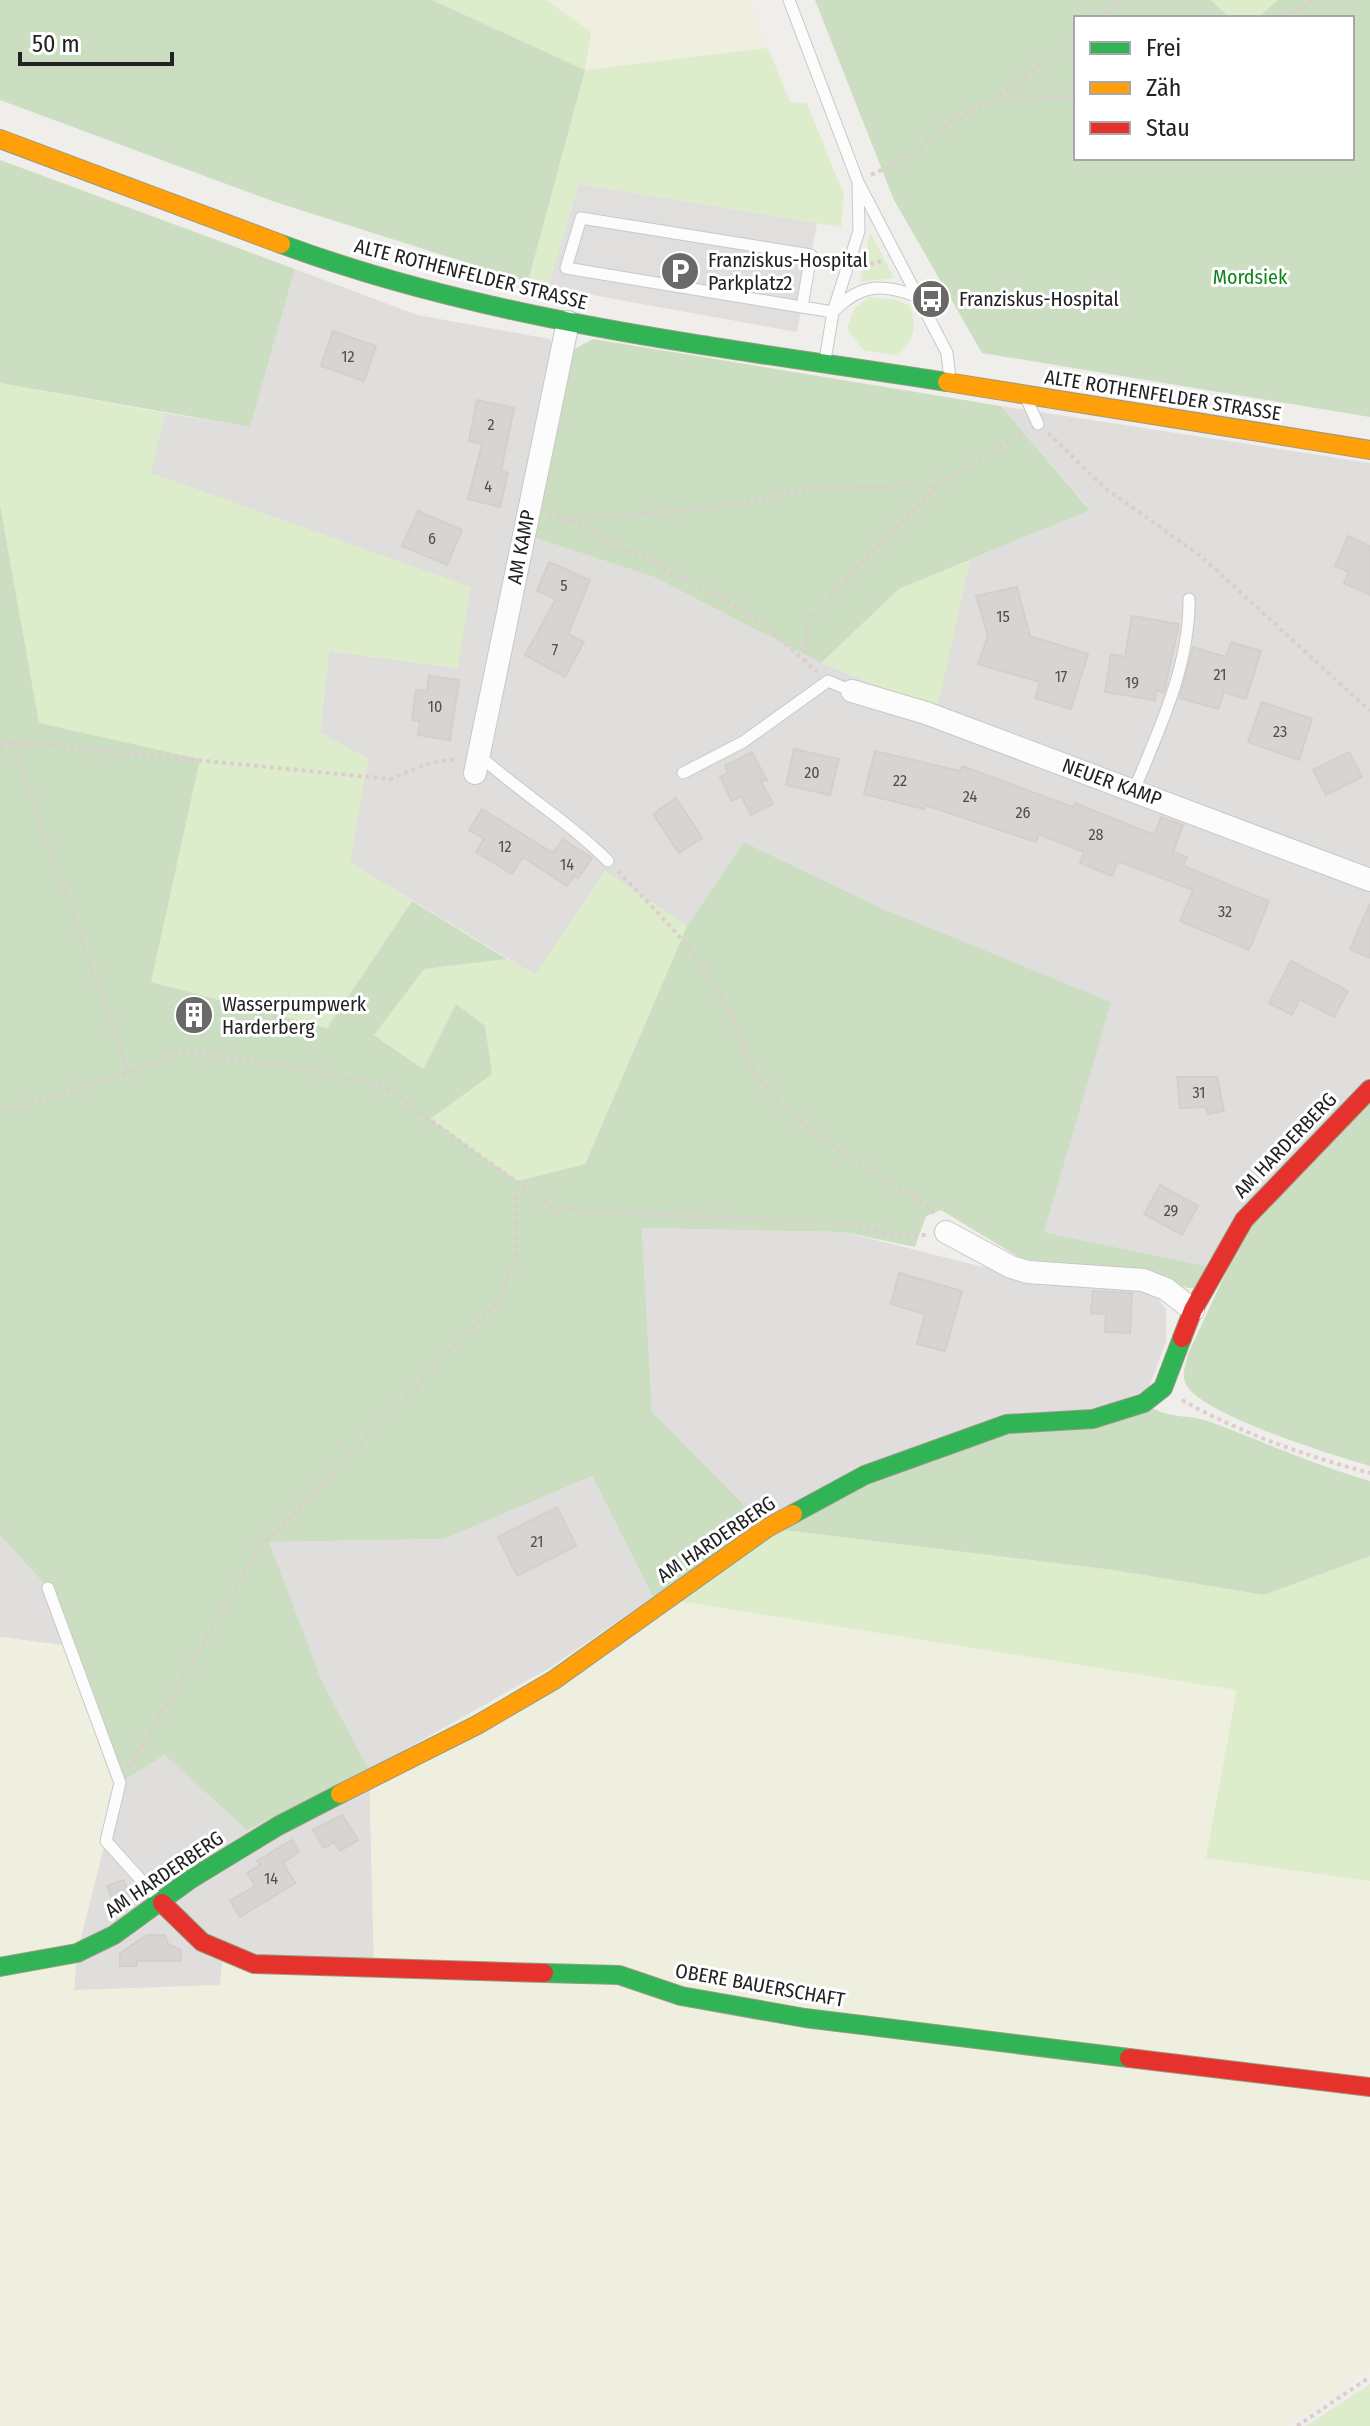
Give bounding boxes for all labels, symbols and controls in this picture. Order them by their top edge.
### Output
scale bar [20,16,172,66]
legend [1074,16,1354,160]
text: 50 m [32,30,80,58]
text: Frei [1146,34,1181,62]
text: Zäh [1146,74,1181,102]
text: Stau [1146,114,1190,142]
street label: ALTE ROTHENFELDER STRASSE [352,233,590,315]
place label: Franziskus-Hospital Parkplatz2 [708,248,868,295]
parking icon: Franziskus-Hospital Parkplatz2 [659,250,701,292]
park label: Mordsiek [1213,265,1288,289]
bus stop icon: Franziskus-Hospital [910,278,952,320]
place label: Franziskus-Hospital [959,287,1119,311]
house number: 12 [341,347,355,366]
street label: ALTE ROTHENFELDER STRASSE [1043,364,1283,426]
house number: 2 [487,415,495,434]
house number: 4 [484,477,492,496]
street label: AM KAMP [502,508,540,586]
house number: 6 [428,529,436,548]
house number: 5 [560,576,568,595]
house number: 15 [996,607,1010,626]
house number: 7 [552,640,559,659]
house number: 21 [1214,665,1226,684]
house number: 17 [1055,667,1068,686]
house number: 19 [1125,673,1139,692]
house number: 10 [428,697,442,716]
house number: 23 [1273,722,1287,741]
street label: NEUER KAMP [1059,753,1165,811]
house number: 20 [804,763,820,782]
house number: 22 [893,771,907,790]
house number: 24 [963,787,977,806]
house number: 26 [1016,803,1031,822]
house number: 28 [1088,825,1104,844]
house number: 12 [498,837,512,856]
house number: 14 [560,855,574,874]
house number: 32 [1218,902,1232,921]
place label: Wasserpumpwerk Harderberg [222,992,367,1039]
building icon: Wasserpumpwerk Harderberg [173,994,215,1036]
house number: 31 [1192,1083,1206,1102]
street label: AM HARDERBERG [1229,1087,1341,1203]
house number: 29 [1164,1201,1179,1220]
street label: AM HARDERBERG [652,1491,780,1587]
house number: 21 [531,1532,543,1551]
street label: AM HARDERBERG [100,1826,228,1922]
house number: 14 [264,1869,278,1888]
street label: OBERE BAUERSCHAFT [673,1958,847,2012]

